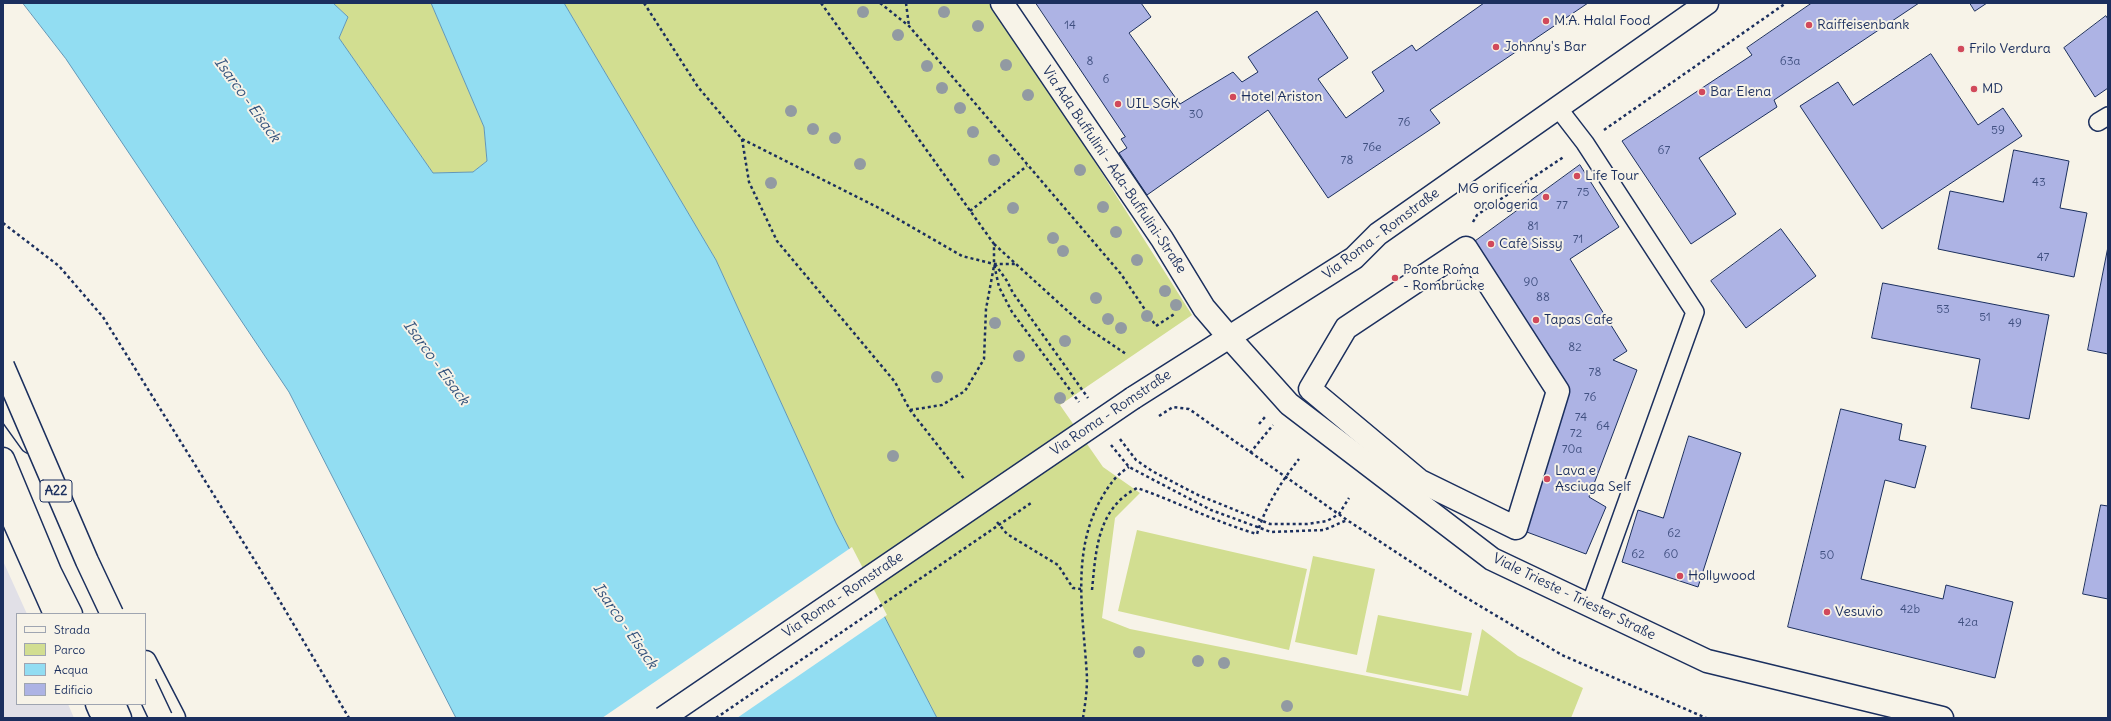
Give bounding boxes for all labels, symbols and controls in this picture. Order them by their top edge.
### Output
place label: M.A. Halal Food [1554,13,1650,29]
marker: M.A. Halal Food [1541,16,1551,26]
place label: Raiffeisenbank [1817,17,1909,33]
house number: 14 [1064,19,1076,33]
marker: Raiffeisenbank [1804,20,1814,30]
place label: Johnny's Bar [1504,39,1586,55]
place label: Frilo Verdura [1969,41,2051,57]
marker: Johnny's Bar [1491,42,1501,52]
marker: Frilo Verdura [1956,44,1966,54]
water label: Isarco - Eisack [210,54,284,146]
house number: 8 [1087,55,1093,69]
house number: 63a [1780,55,1800,69]
street label: Via Ada Buffulini - Ada-Buffulini-Straße [1038,63,1190,277]
house number: 6 [1103,73,1109,87]
place label: MD [1982,81,2003,97]
place label: Bar Elena [1710,84,1771,100]
marker: MD [1969,84,1979,94]
marker: Bar Elena [1697,87,1707,97]
place label: Hotel Ariston [1241,89,1322,105]
marker: Hotel Ariston [1228,92,1238,102]
place label: UIL SGK [1126,96,1179,112]
marker: UIL SGK [1113,99,1123,109]
house number: 30 [1189,108,1203,122]
house number: 76 [1398,116,1410,130]
house number: 59 [1991,124,2005,138]
house number: 76e [1362,141,1382,155]
house number: 67 [1658,144,1670,158]
house number: 78 [1341,154,1353,168]
place label: Life Tour [1585,168,1639,184]
marker: Life Tour [1572,171,1582,181]
house number: 43 [2032,176,2046,190]
place label: MG orificeria orologeria [1458,181,1538,214]
street label: Via Roma - Romstraße [1319,185,1443,283]
house number: 75 [1577,186,1589,200]
marker: MG orificeria orologeria [1541,192,1551,202]
house number: 77 [1556,199,1568,213]
house number: 81 [1527,220,1539,234]
house number: 71 [1573,233,1583,247]
place label: Cafè Sissy [1499,236,1563,252]
marker: Cafè Sissy [1486,239,1496,249]
house number: 47 [2037,251,2049,265]
place label: Ponte Roma - Rombrücke [1403,262,1485,294]
marker: Ponte Roma - Rombrücke [1390,273,1400,283]
house number: 90 [1524,276,1538,290]
house number: 88 [1536,291,1550,305]
house number: 53 [1936,303,1950,317]
house number: 51 [1979,311,1991,325]
place label: Tapas Cafe [1544,312,1613,328]
marker: Tapas Cafe [1531,315,1541,325]
water label: Isarco - Eisack [399,317,473,409]
house number: 49 [2008,317,2022,331]
house number: 82 [1568,341,1582,355]
street label: Via Roma - Romstraße [1048,366,1174,460]
house number: 78 [1589,366,1601,380]
house number: 76 [1584,391,1596,405]
house number: 74 [1575,411,1587,425]
house number: 64 [1596,420,1610,434]
house number: 72 [1570,427,1582,441]
house number: 70a [1562,443,1582,457]
place label: Lava e Asciuga Self [1555,463,1631,496]
marker: Lava e Asciuga Self [1542,474,1552,484]
road number: A22 [40,480,72,502]
house number: 62 [1667,527,1681,541]
street label: Via Roma - Romstraße [780,548,906,642]
house number: 62 [1631,548,1645,562]
house number: 60 [1664,548,1678,562]
house number: 50 [1820,549,1834,563]
street label: Viale Trieste - Triester Straße [1490,550,1658,644]
place label: Hollywood [1688,568,1755,584]
marker: Hollywood [1675,571,1685,581]
water label: Isarco - Eisack [589,580,661,672]
house number: 42b [1900,603,1920,617]
place label: Vesuvio [1835,604,1883,620]
marker: Vesuvio [1822,607,1832,617]
legend [16,613,146,705]
house number: 42a [1958,616,1978,630]
text: Strada [54,622,90,637]
text: Parco [54,642,85,657]
text: Acqua [54,662,88,677]
text: Edificio [54,682,93,697]

